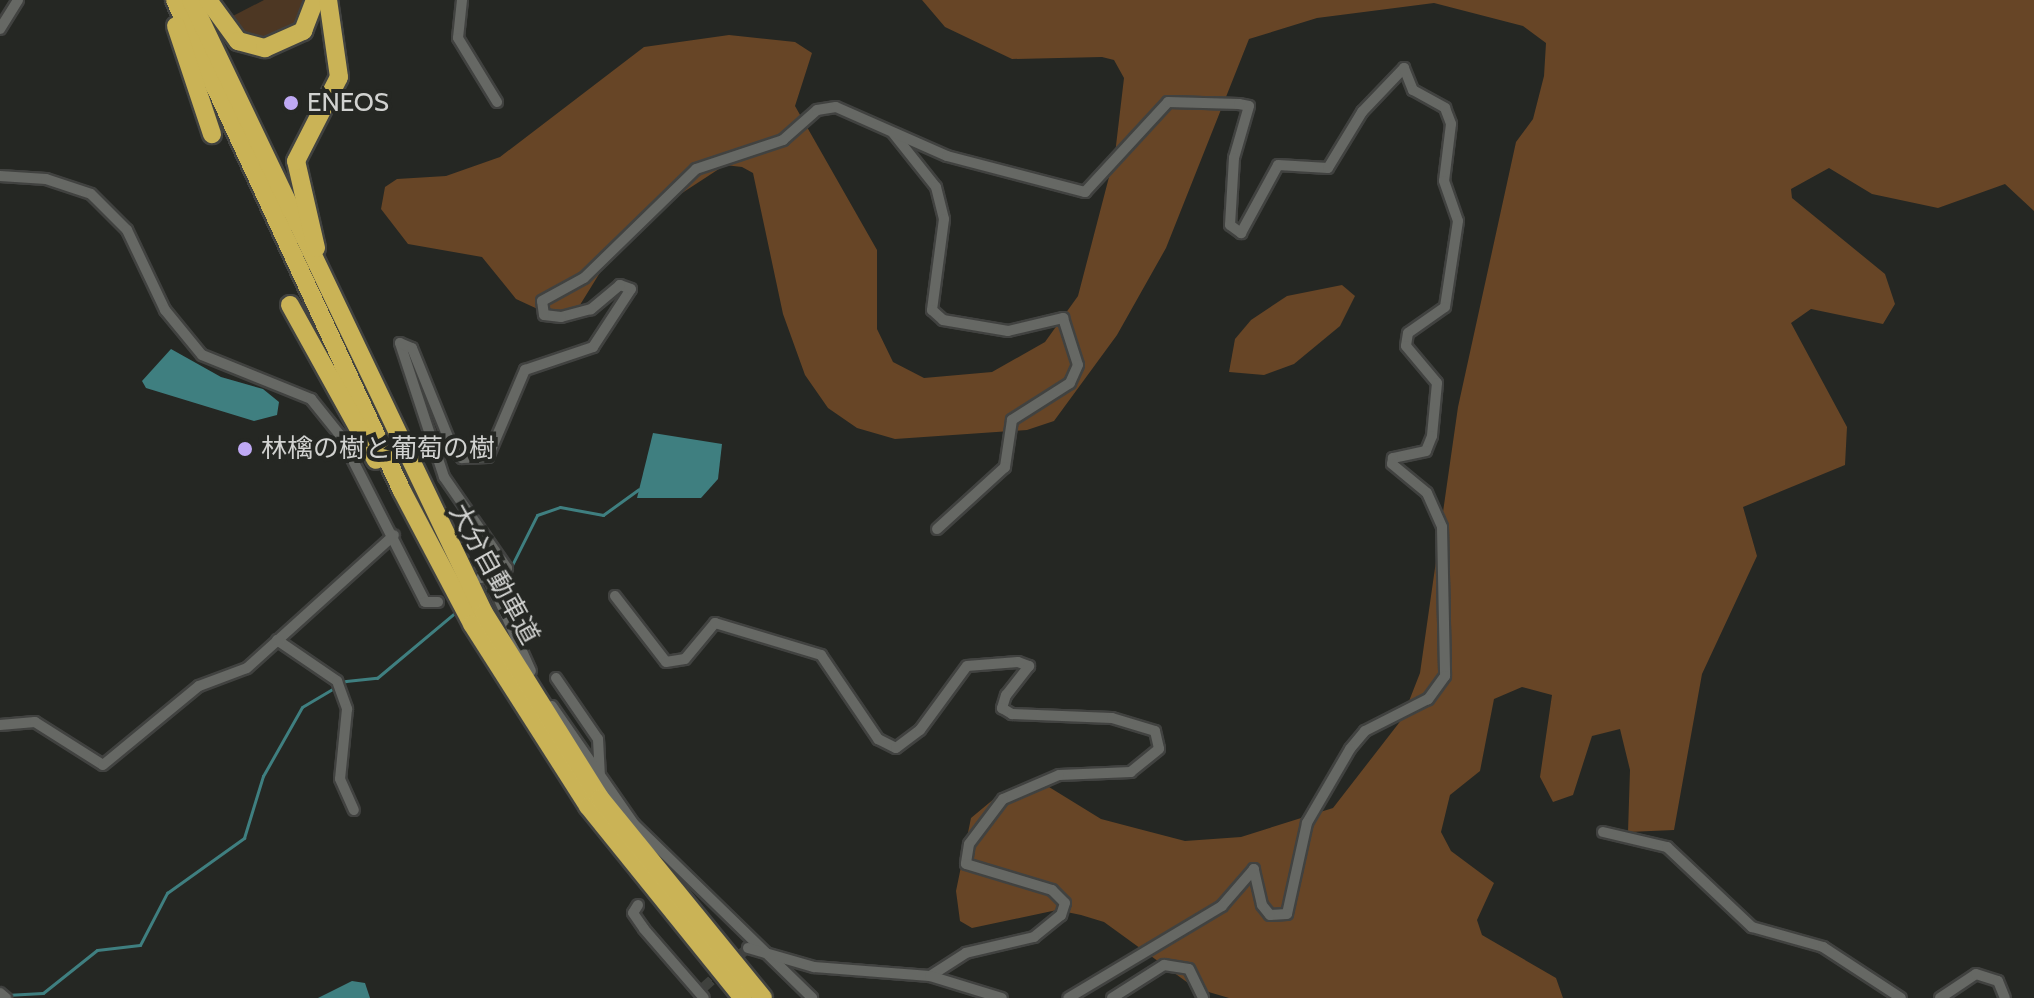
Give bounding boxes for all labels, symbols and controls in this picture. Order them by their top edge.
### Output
place label: ENEOS [307,87,389,119]
marker: ENEOS [282,94,300,112]
place label: 林檎の樹と葡萄の樹 [261,433,495,465]
marker: 林檎の樹と葡萄の樹 [236,440,254,458]
street label: 大分自動車道 [443,498,545,650]

